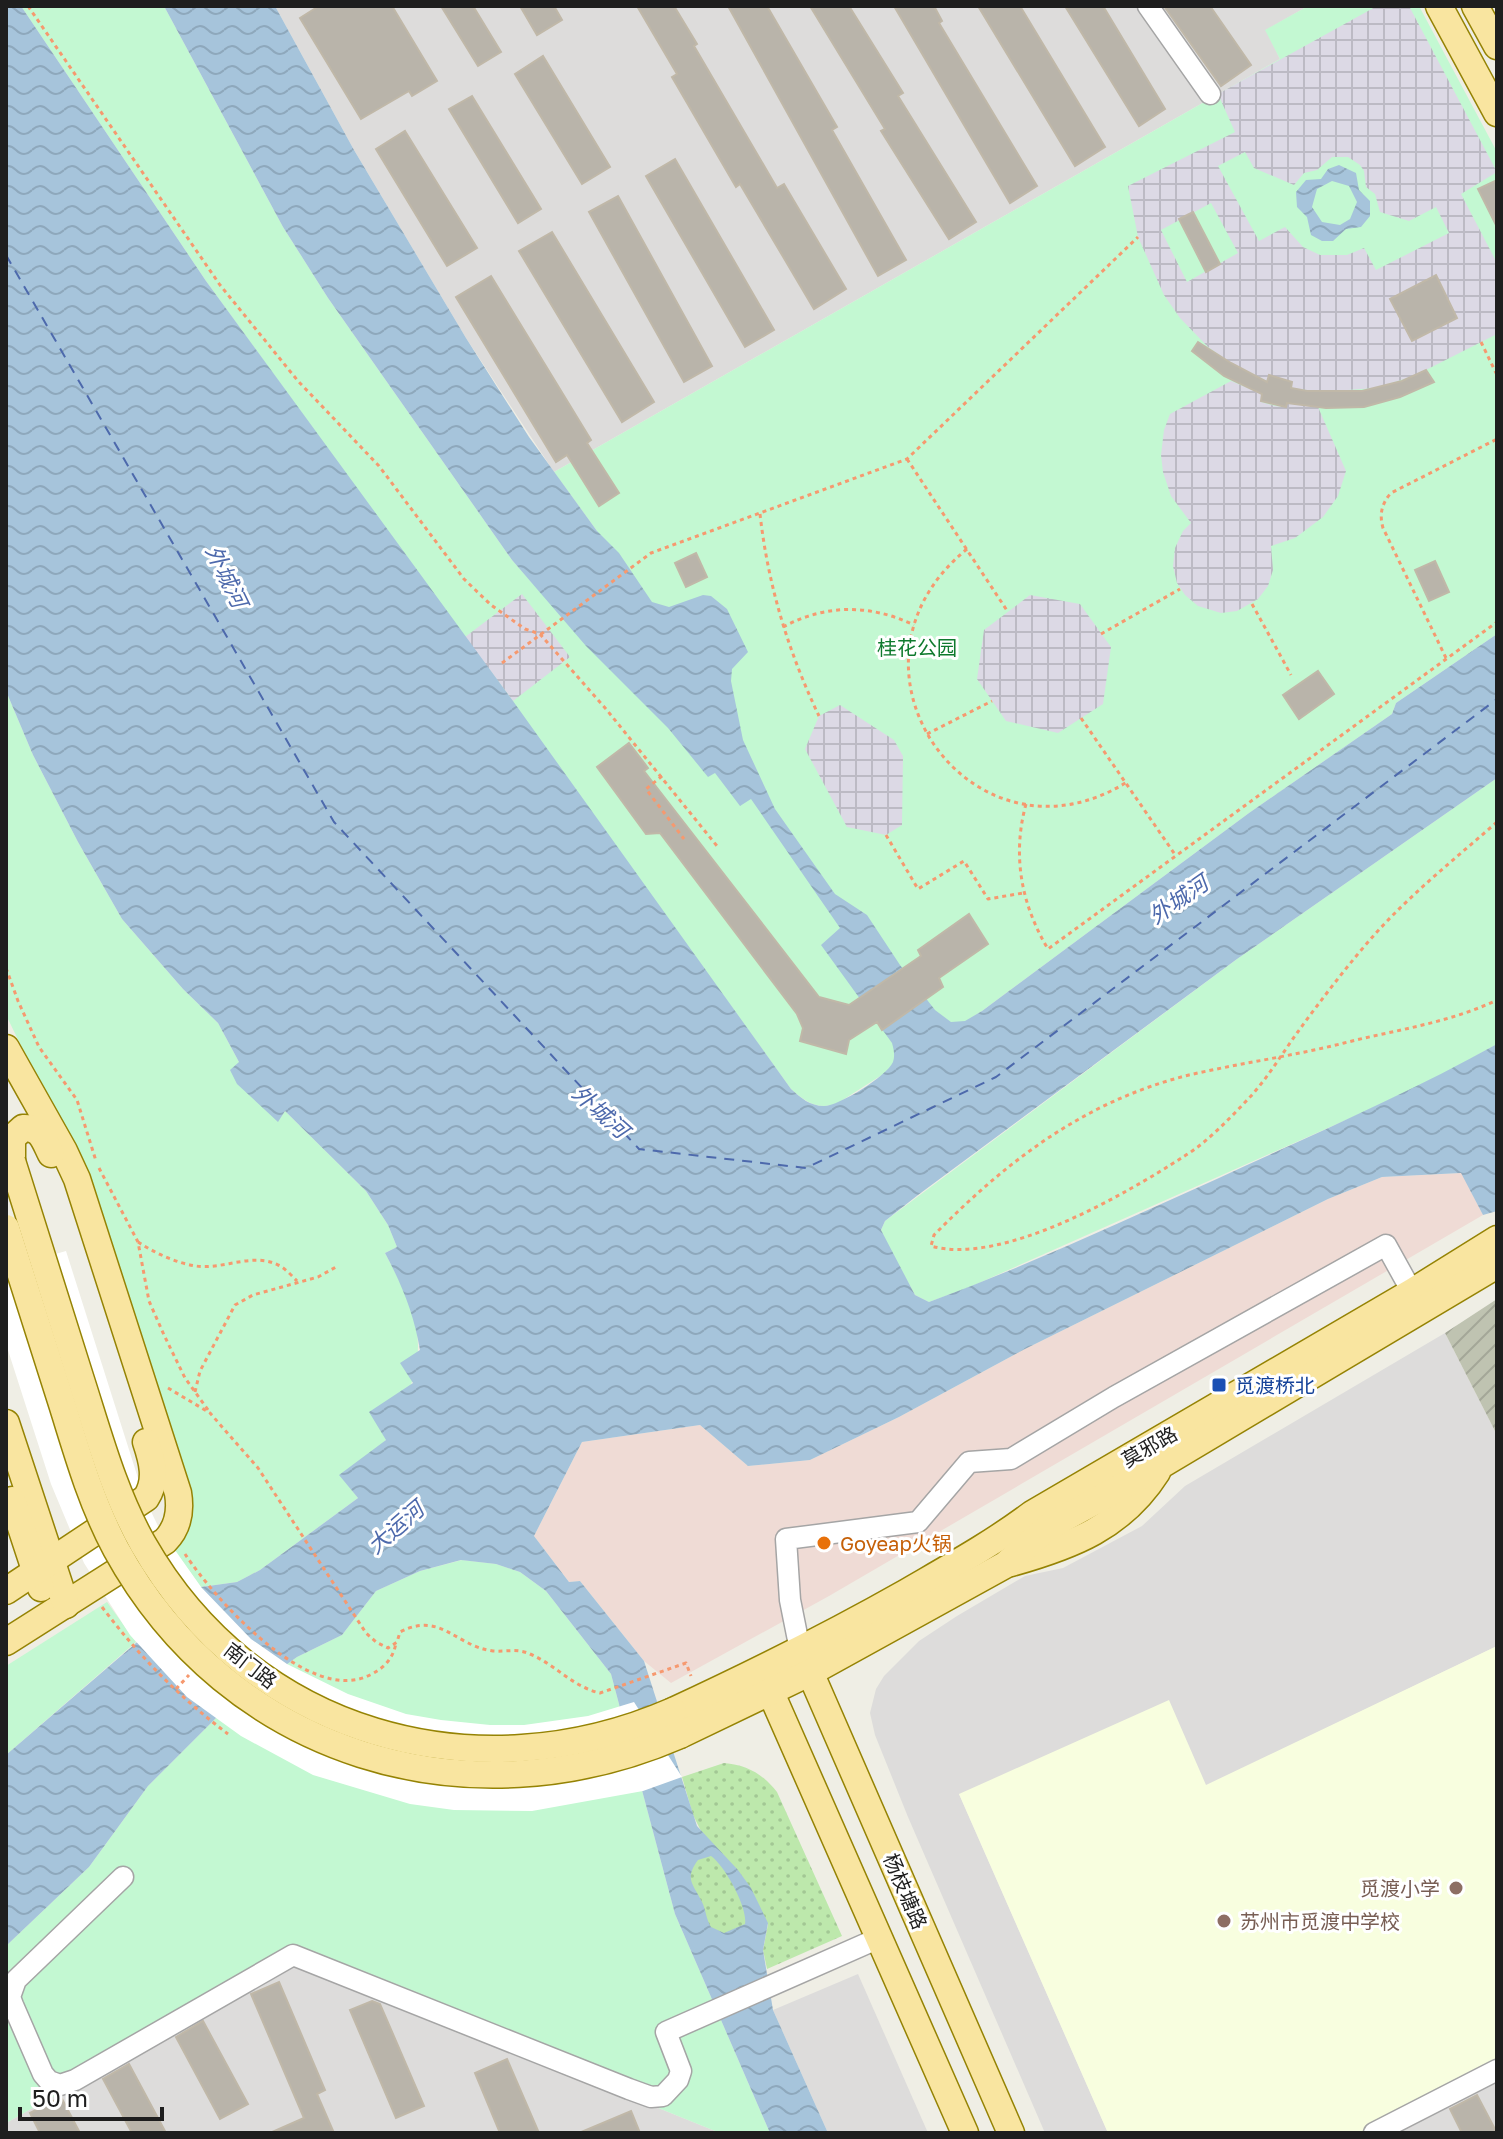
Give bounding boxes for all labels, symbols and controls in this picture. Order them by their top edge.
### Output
water label: 外城河 [200,540,255,615]
park label: 桂花公园 [877,635,957,659]
water label: 外城河 [1143,867,1216,929]
water label: 外城河 [567,1079,638,1146]
place label: 觅渡桥北 [1235,1373,1315,1397]
marker: 觅渡桥北 [1210,1376,1228,1394]
street label: 莫邪路 [1117,1421,1181,1471]
water label: 大运河 [361,1493,432,1559]
place label: Goyeap火锅 [840,1531,952,1555]
marker: Goyeap火锅 [815,1534,833,1552]
street label: 南门路 [220,1637,282,1693]
street label: 杨枝塘路 [879,1849,933,1933]
place label: 觅渡小学 [1360,1876,1440,1900]
marker: 觅渡小学 [1447,1879,1465,1897]
place label: 苏州市觅渡中学校 [1240,1909,1400,1933]
marker: 苏州市觅渡中学校 [1215,1912,1233,1930]
scale bar [20,2071,162,2121]
text: 50 m [32,2083,88,2112]

